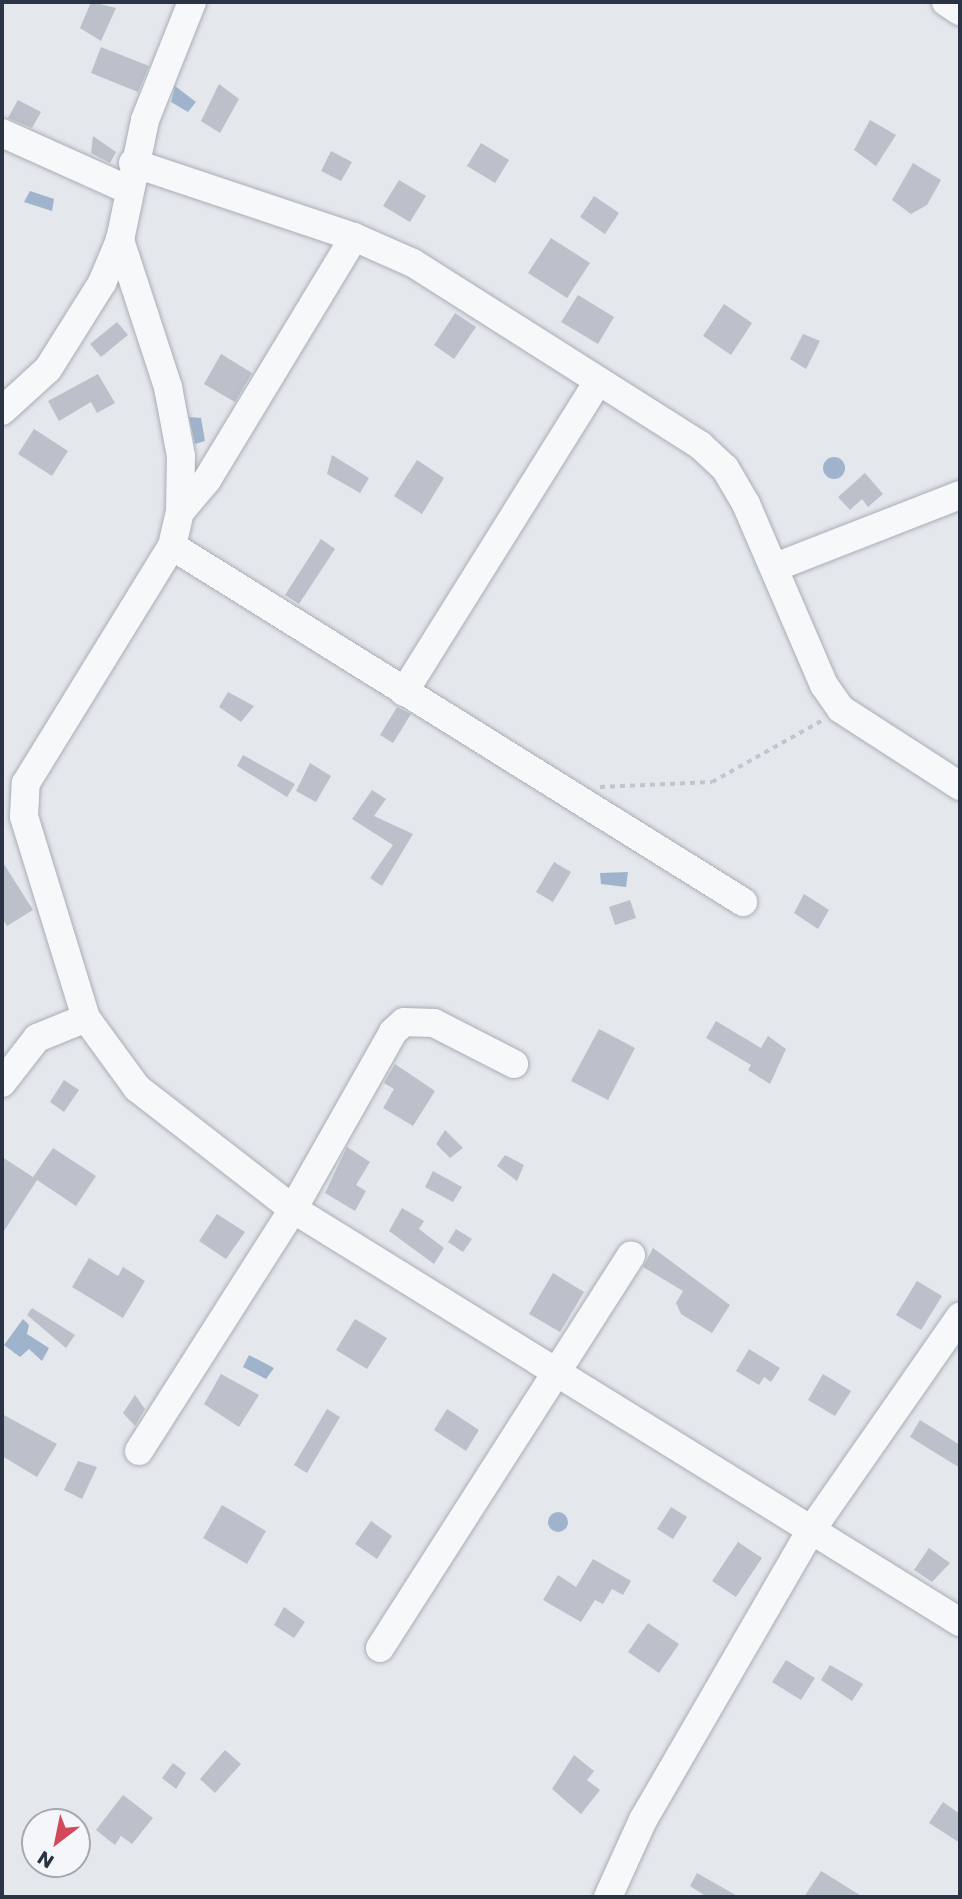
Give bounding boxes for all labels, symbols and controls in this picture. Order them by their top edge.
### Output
north arrow [21,1808,91,1878]
text: N [32,1844,59,1875]

